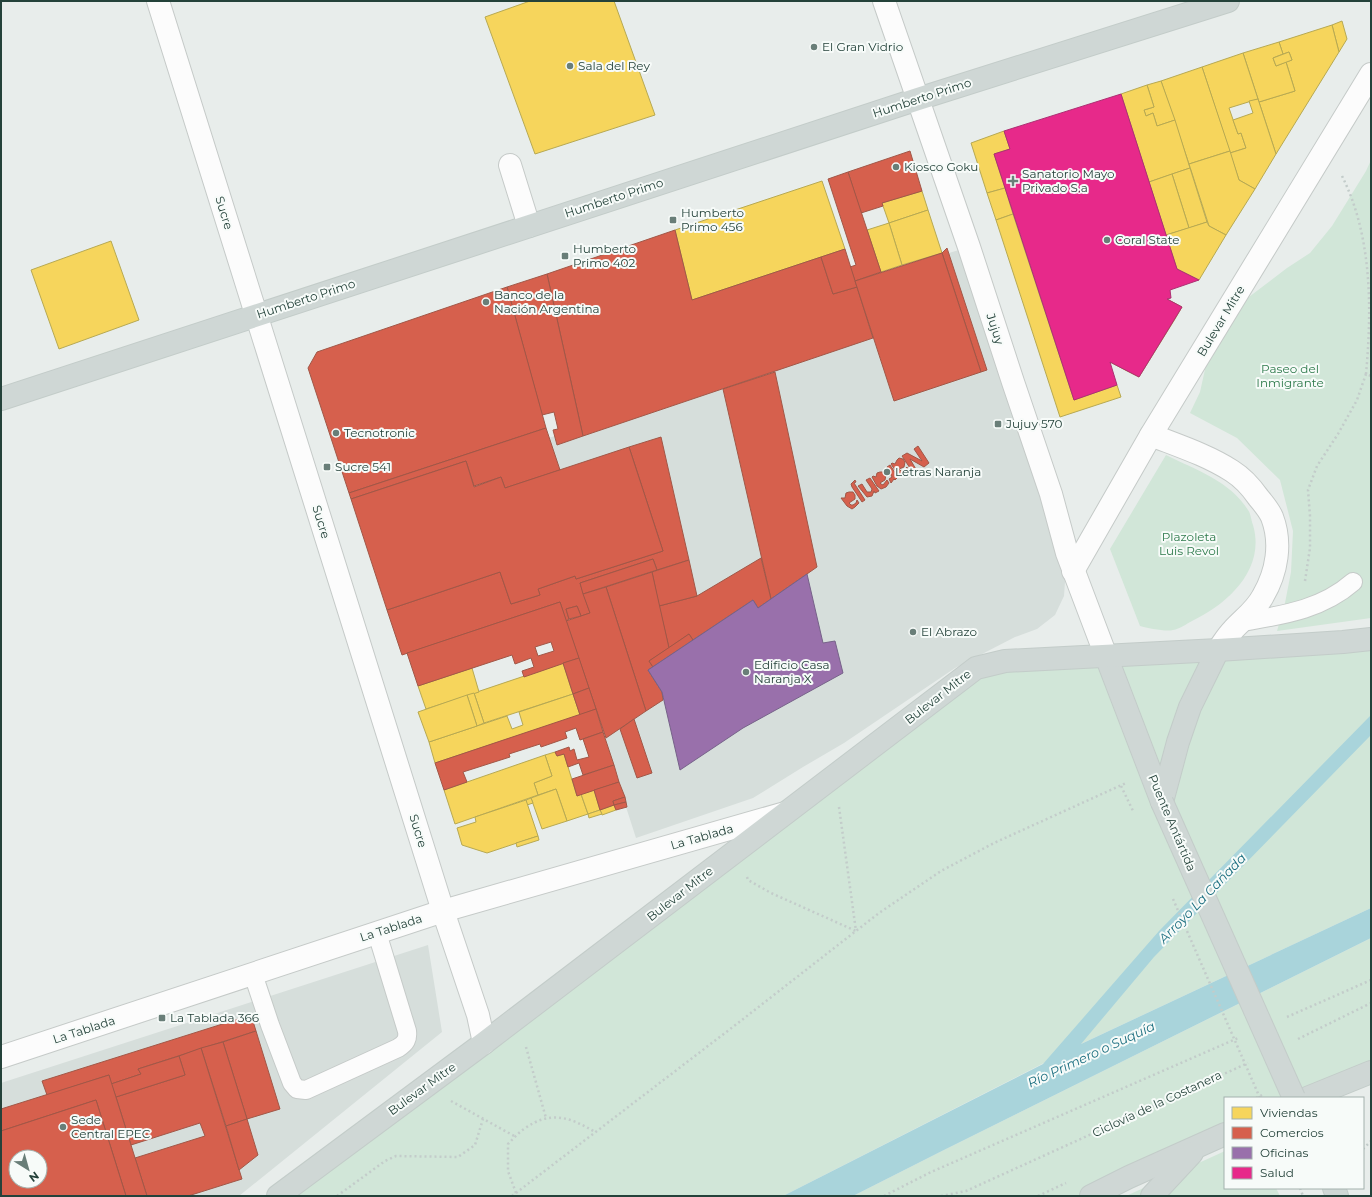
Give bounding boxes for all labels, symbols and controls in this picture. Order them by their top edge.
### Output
place label: El Gran Vidrio [822,39,903,54]
marker: El Gran Vidrio [809,42,819,52]
place label: Sala del Rey [578,58,651,73]
marker: Sala del Rey [565,61,575,71]
street label: Humberto Primo [871,75,973,121]
place label: Kiosco Goku [904,159,978,174]
marker: Kiosco Goku [891,162,901,172]
place label: Sanatorio Mayo Privado S.a [1022,166,1115,195]
street label: Humberto Primo [563,175,665,221]
marker: Sanatorio Mayo Privado S.a [1007,175,1019,187]
street label: Sucre [212,194,237,231]
place label: Humberto Primo 456 [681,205,744,234]
marker: Humberto Primo 456 [668,215,678,225]
place label: Coral State [1115,232,1180,247]
marker: Coral State [1102,235,1112,245]
place label: Humberto Primo 402 [573,241,636,270]
marker: Humberto Primo 402 [560,251,570,261]
street label: Humberto Primo [255,276,357,322]
street label: Bulevar Mitre [1194,283,1248,359]
place label: Banco de la Nación Argentina [494,287,600,316]
marker: Banco de la Nación Argentina [481,297,491,307]
street label: Jujuy [983,310,1008,347]
park label: Paseo del Inmigrante [1256,361,1324,390]
place label: Jujuy 570 [1005,416,1062,431]
marker: Jujuy 570 [993,419,1003,429]
place label: Tecnotronic [344,425,415,440]
marker: Tecnotronic [331,428,341,438]
place label: Sucre 541 [335,459,391,474]
marker: Sucre 541 [322,462,332,472]
place label: Letras Naranja [895,464,981,479]
marker: Letras Naranja [882,467,892,477]
street label: Sucre [309,503,334,540]
park label: Plazoleta Luis Revol [1159,529,1219,558]
place label: El Abrazo [921,624,977,639]
marker: El Abrazo [908,627,918,637]
place label: Edificio Casa Naranja X [754,657,830,686]
street label: Bulevar Mitre [901,666,974,727]
marker: Edificio Casa Naranja X [741,667,751,677]
street label: Puente Antártida [1145,772,1200,874]
street label: Sucre [406,812,431,849]
street label: La Tablada [669,820,735,853]
water label: Arroyo La Cañada [1154,850,1249,947]
street label: Bulevar Mitre [643,863,716,924]
street label: La Tablada [358,910,424,945]
place label: La Tablada 366 [170,1010,259,1025]
street label: La Tablada [51,1012,117,1047]
marker: La Tablada 366 [157,1013,167,1023]
water label: Río Primero o Suquía [1025,1017,1157,1091]
street label: Bulevar Mitre [385,1059,459,1118]
street label: Ciclovía de la Costanera [1090,1067,1224,1140]
legend [1224,1097,1364,1189]
text: Viviendas [1260,1105,1318,1120]
place label: Sede Central EPEC [71,1112,151,1141]
marker: Sede Central EPEC [58,1122,68,1132]
text: Comercios [1260,1125,1324,1140]
text: Oficinas [1260,1145,1309,1160]
north arrow [8,1149,48,1189]
text: Salud [1260,1165,1294,1180]
text: N [26,1169,42,1185]

